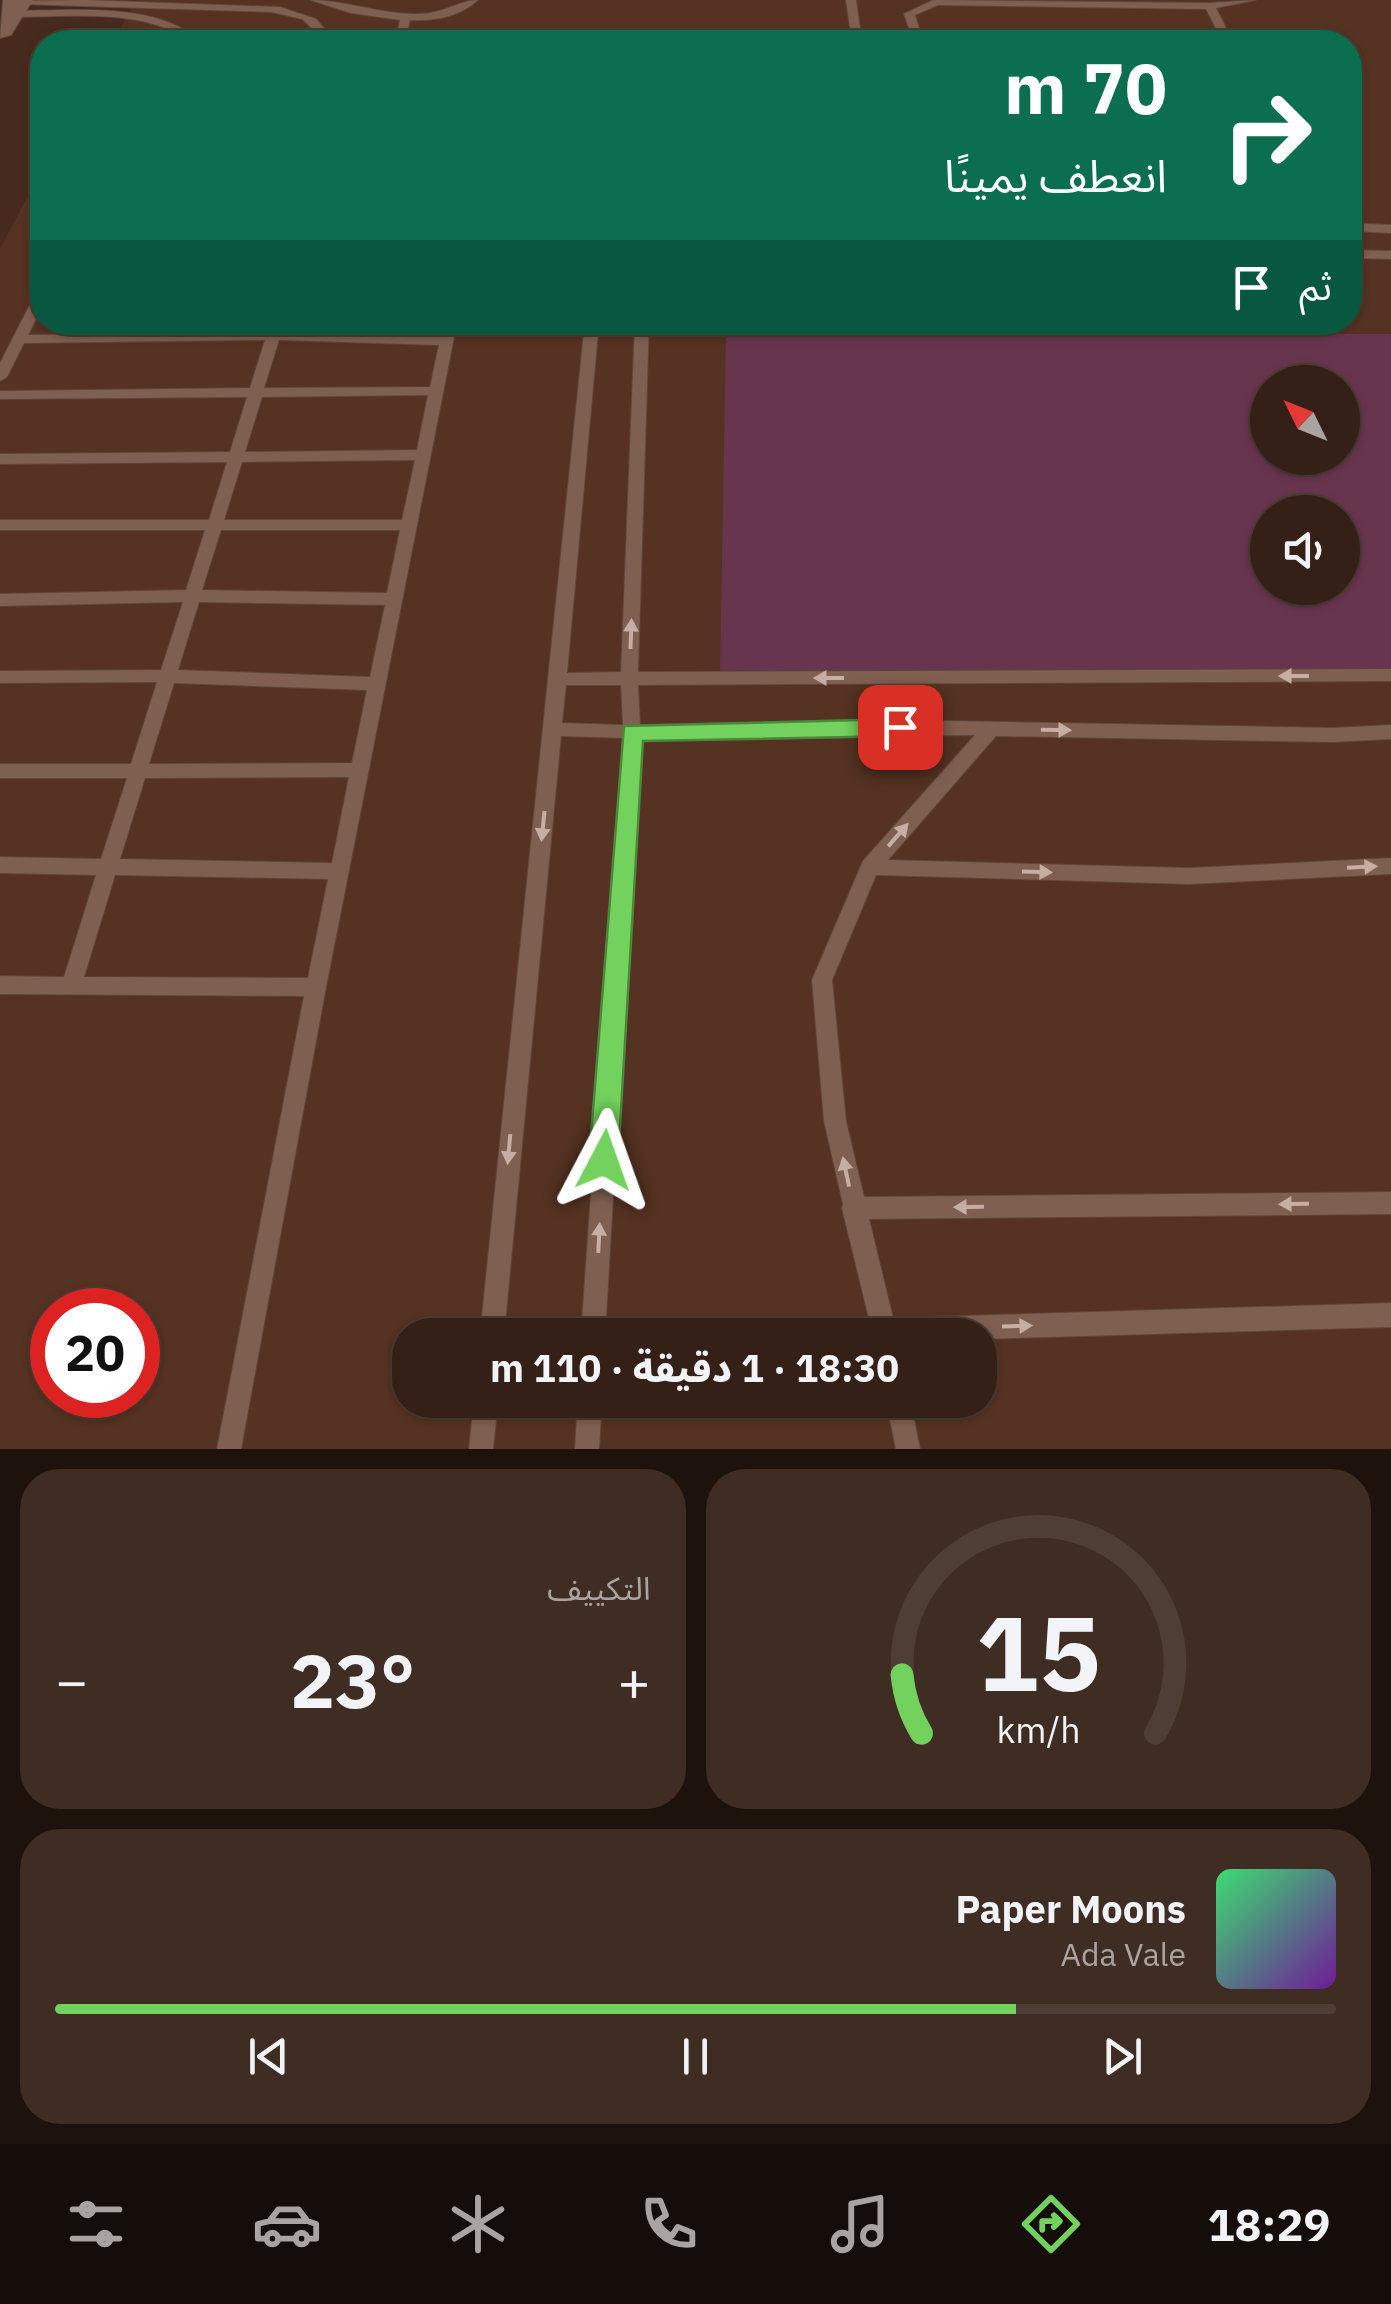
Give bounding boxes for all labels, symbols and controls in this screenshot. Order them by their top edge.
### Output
text: 70 m [1004,42,1167,133]
icon: right [1202,70,1332,200]
text: انعطف يمينًا [944,146,1167,204]
icon: arrive [1224,260,1279,315]
text: ثم [1299,261,1332,310]
north arrow [1250,365,1360,475]
map controls [1250,365,1360,605]
button: sound [1250,495,1360,605]
one-way arrow [623,617,639,649]
one-way arrow [1277,668,1309,684]
one-way arrow [812,670,844,686]
pin [858,685,943,770]
icon: arrive [873,700,928,755]
one-way arrow [1040,723,1072,739]
one-way arrow [535,810,551,842]
one-way arrow [887,822,909,847]
one-way arrow [1347,859,1379,875]
one-way arrow [1022,864,1054,880]
position arrow [552,1108,656,1212]
one-way arrow [501,1133,517,1165]
one-way arrow [837,1156,853,1187]
one-way arrow [1277,1196,1309,1212]
one-way arrow [952,1199,984,1215]
one-way arrow [591,1221,607,1253]
speed limit sign: 20 [30,1288,160,1418]
one-way arrow [1001,1318,1033,1334]
text: 18:30 · 1 دقيقة · 110 m [490,1343,899,1392]
text: التكييف [547,1567,651,1609]
text: 15 [976,1584,1101,1720]
text: 23° [290,1631,415,1729]
text: − [55,1645,88,1716]
text: + [617,1645,650,1716]
text: km/h [996,1706,1080,1753]
text: Paper Moons [955,1884,1186,1933]
text: Ada Vale [1060,1933,1186,1975]
icon: previous [241,2029,296,2084]
icon: pause [668,2029,723,2084]
icon: next [1095,2029,1150,2084]
icon: filters [61,2189,131,2259]
icon: car [252,2189,322,2259]
icon: climate [443,2189,513,2259]
icon: phone [634,2189,704,2259]
icon: music [825,2189,895,2259]
icon: directions [1016,2189,1086,2259]
text: 18:29 [1208,2195,1330,2253]

